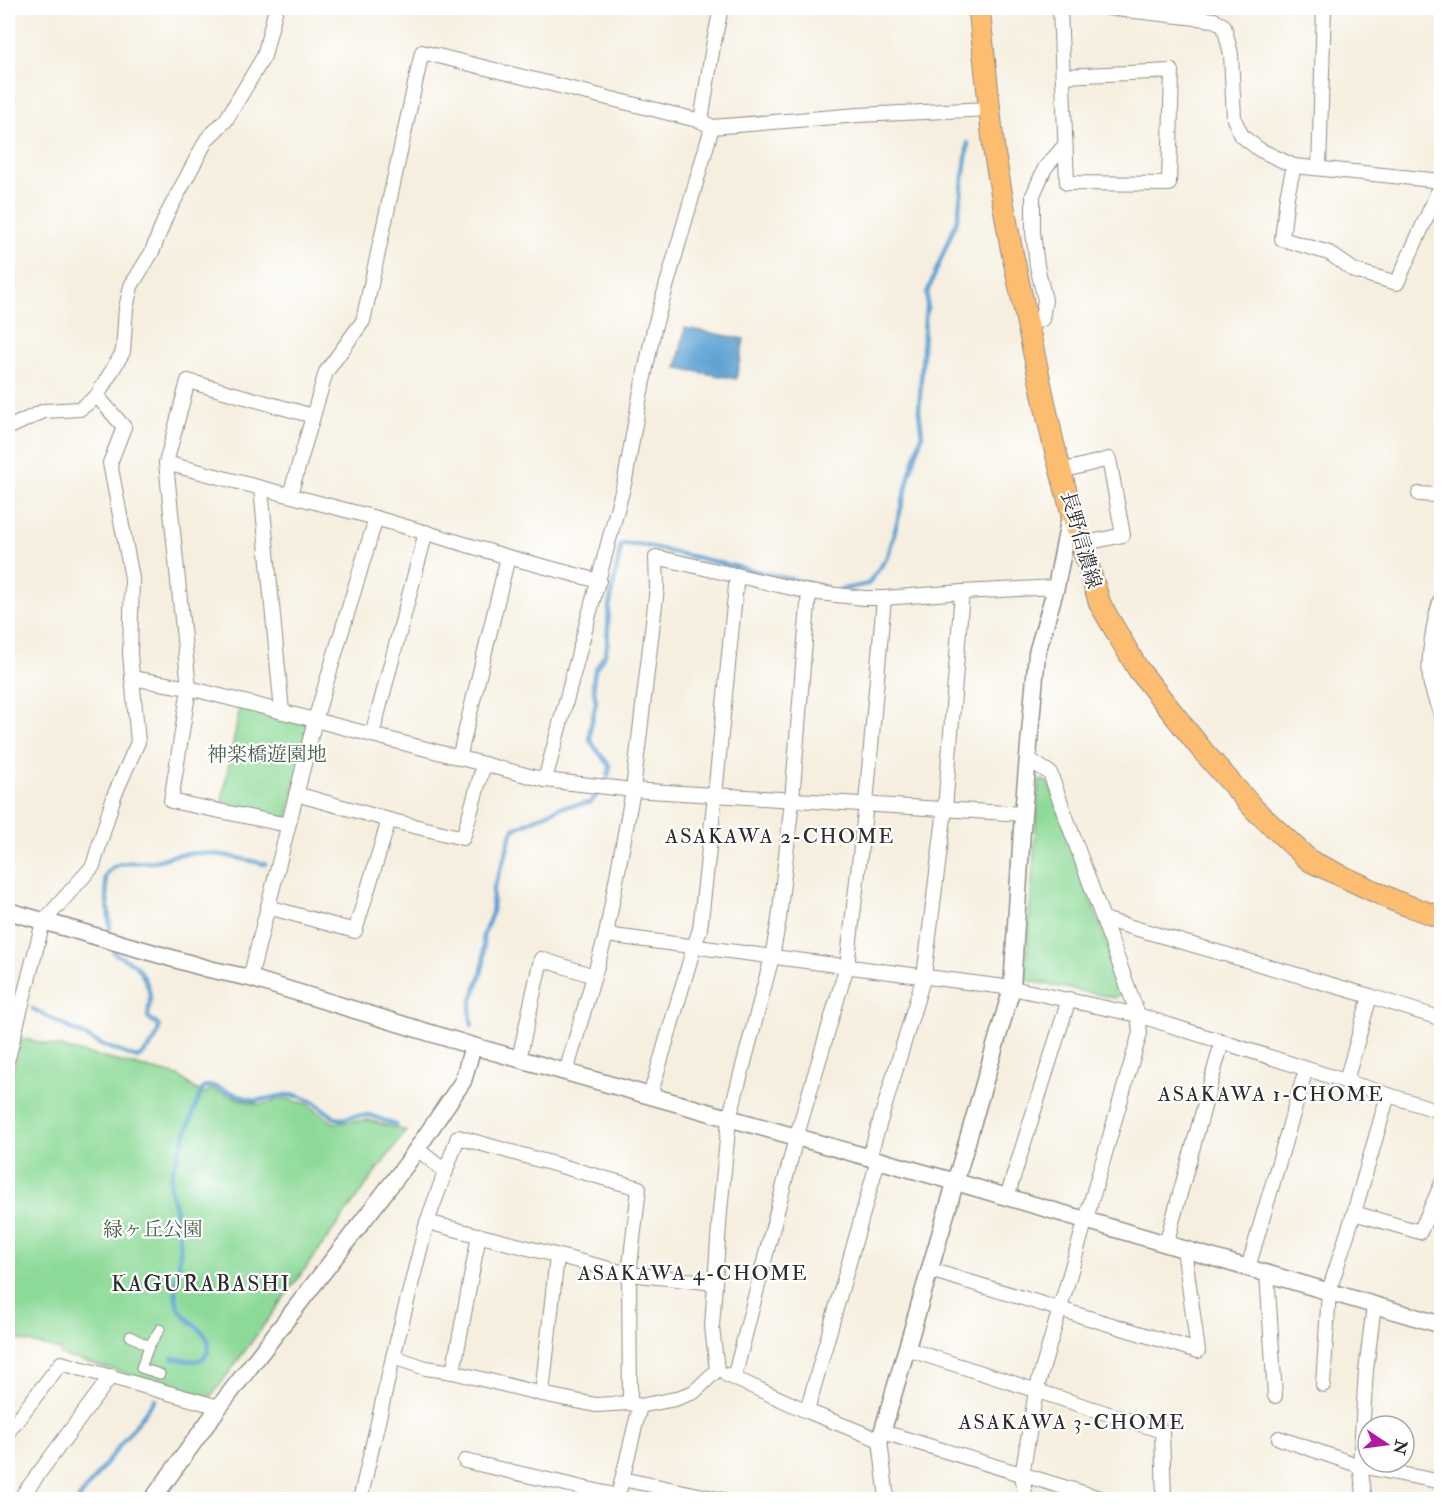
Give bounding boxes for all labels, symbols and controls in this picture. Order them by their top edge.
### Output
street label: 長野信濃線 [1055,488,1107,592]
park label: 神楽橋遊園地 [207,742,327,767]
district label: ASAKAWA 2-CHOME [664,823,895,850]
district label: ASAKAWA 1-CHOME [1157,1081,1384,1108]
park label: 緑ヶ丘公園 [103,1217,203,1242]
district label: ASAKAWA 4-CHOME [577,1260,808,1287]
district label: KAGURABASHI [111,1270,291,1298]
district label: ASAKAWA 3-CHOME [957,1409,1186,1436]
north arrow [1356,1414,1416,1474]
text: N [1388,1437,1411,1457]

